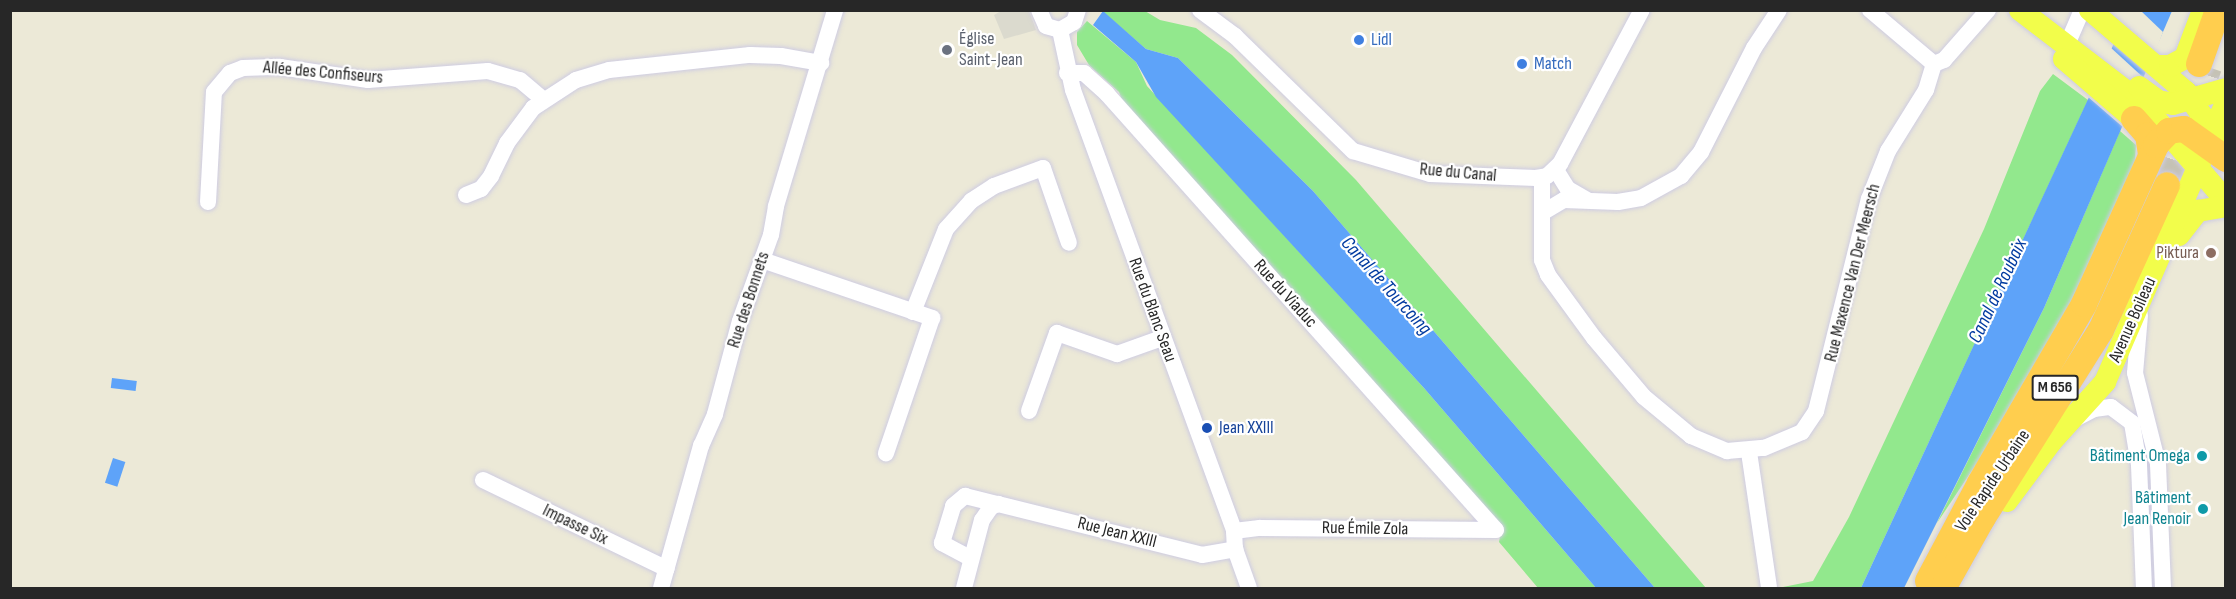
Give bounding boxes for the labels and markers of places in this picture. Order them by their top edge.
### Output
place label: Église Saint-Jean [959,29,1023,72]
place label: Lidl [1371,29,1392,51]
marker: Lidl [1352,33,1366,47]
marker: Église Saint-Jean [940,43,954,57]
place label: Match [1534,53,1572,75]
marker: Match [1515,57,1529,71]
place label: Piktura [2156,242,2199,264]
marker: Piktura [2204,246,2218,260]
place label: Jean XXIII [1219,417,1274,439]
marker: Jean XXIII [1200,421,1214,435]
place label: Bâtiment Omega [2090,445,2190,467]
marker: Bâtiment Omega [2195,449,2209,463]
place label: Bâtiment Jean Renoir [2124,488,2191,530]
marker: Bâtiment Jean Renoir [2196,502,2210,516]

